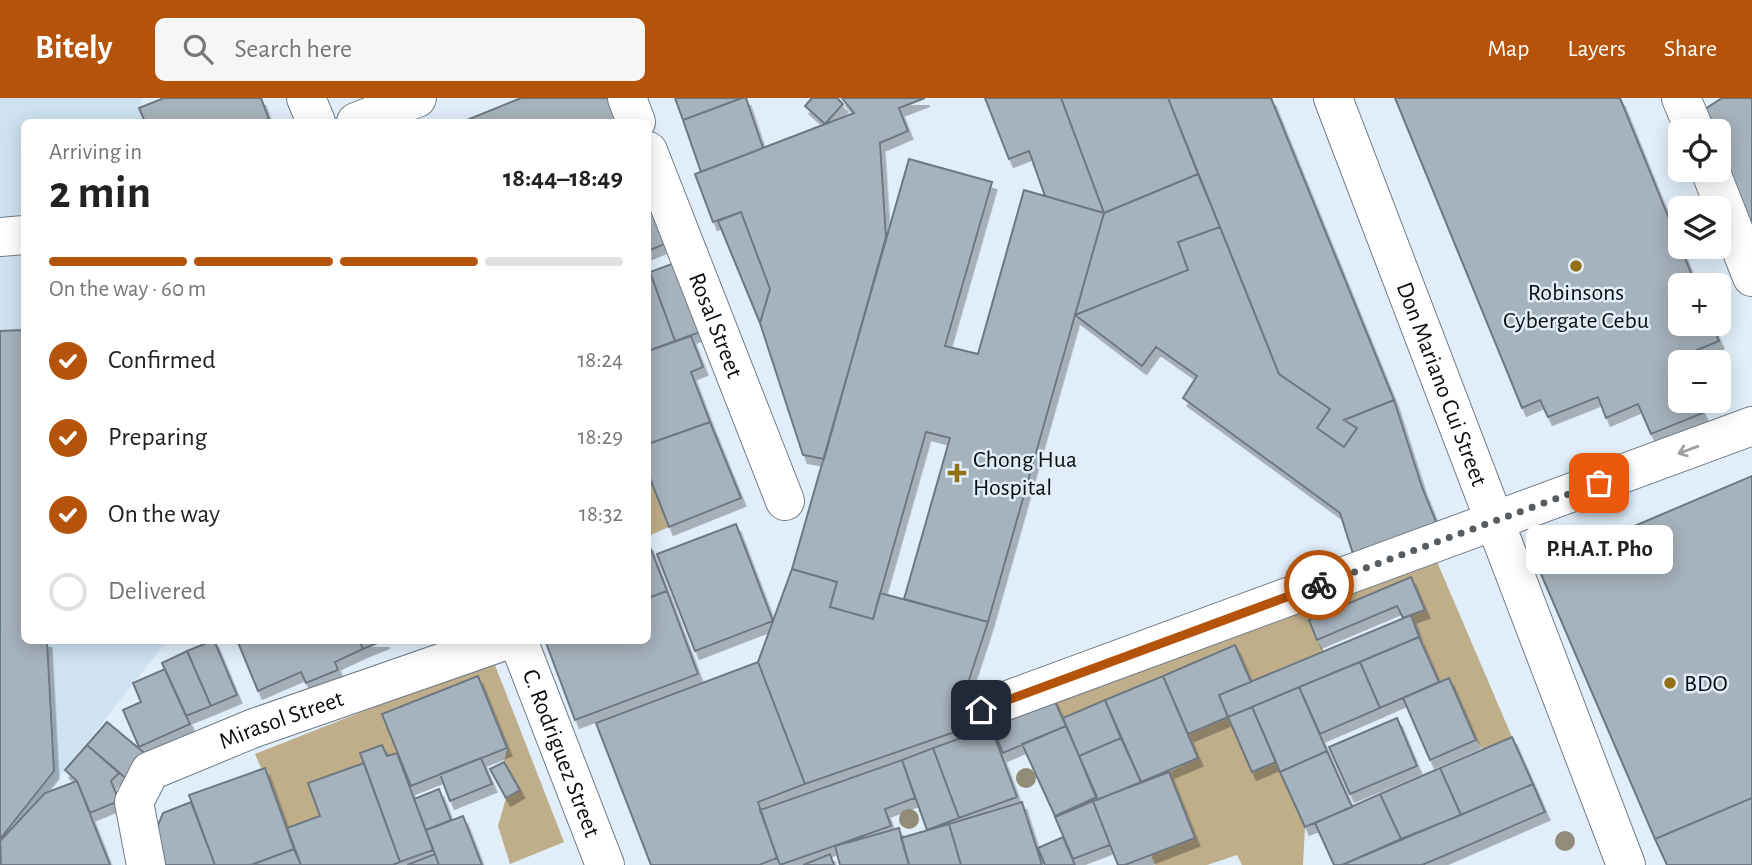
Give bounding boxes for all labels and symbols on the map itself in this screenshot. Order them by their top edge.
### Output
marker: Robinsons Cybergate Cebu [1568,258,1584,274]
street label: Rosal Street [684,270,747,382]
street label: Don Mariano Cui Street [1391,279,1491,490]
place label: Robinsons Cybergate Cebu [1503,281,1649,333]
one-way arrow [1677,445,1699,457]
place label: Chong Hua Hospital [973,448,1077,500]
pin [1569,453,1629,513]
marker: Chong Hua Hospital [947,463,967,483]
callout: P.H.A.T. Pho [1526,525,1672,574]
courier [1284,550,1354,620]
street label: C. Rodriguez Street [517,666,604,841]
place label: BDO [1684,672,1728,696]
marker: BDO [1662,675,1678,691]
pin [951,680,1011,740]
street label: Mirasol Street [216,687,347,754]

